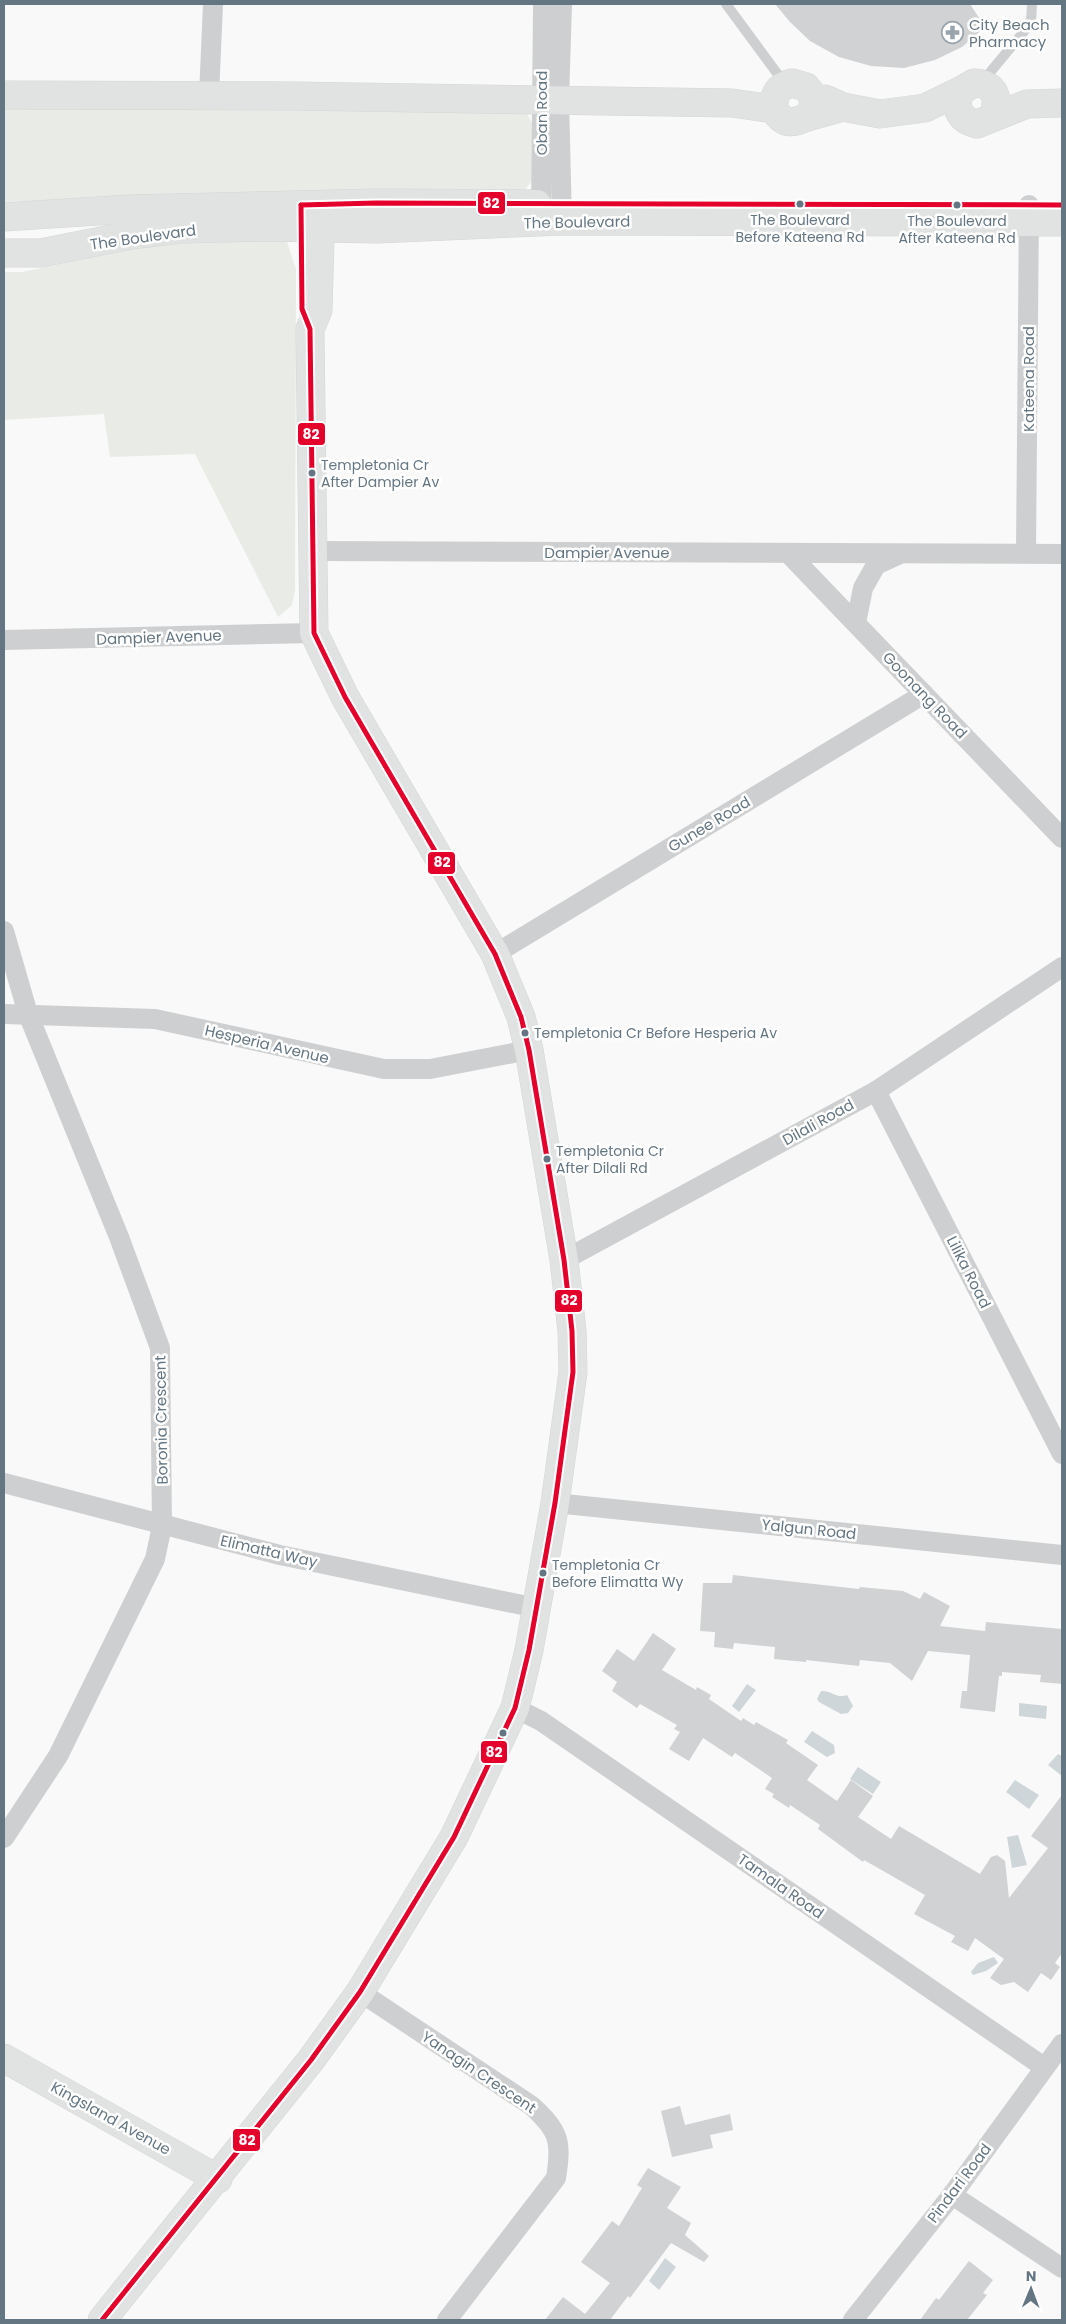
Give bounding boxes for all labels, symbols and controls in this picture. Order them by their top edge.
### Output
place label: City Beach Pharmacy [969,14,1050,52]
pharmacy icon: City Beach Pharmacy [941,21,965,45]
street label: Oban Road [531,71,552,155]
line badge: 82 [477,191,506,215]
text: 82 [482,193,500,213]
marker: The Boulevard Before Kateena Rd [795,199,805,209]
marker: The Boulevard After Kateena Rd [952,200,962,210]
place label: The Boulevard Before Kateena Rd [736,210,864,247]
street label: The Boulevard [523,211,631,233]
place label: The Boulevard After Kateena Rd [898,211,1016,248]
street label: The Boulevard [89,219,197,255]
street label: Kateena Road [1018,326,1039,432]
line badge: 82 [297,422,326,446]
text: 82 [302,424,320,444]
place label: Templetonia Cr After Dampier Av [321,455,440,492]
marker: Templetonia Cr After Dampier Av [307,468,317,478]
street label: Dampier Avenue [544,542,670,563]
street label: Dampier Avenue [96,624,222,650]
street label: Goonang Road [878,647,972,743]
street label: Gunee Road [664,791,754,857]
line badge: 82 [427,851,456,875]
text: 82 [433,852,451,872]
street label: Hesperia Avenue [203,1020,331,1068]
place label: Templetonia Cr Before Hesperia Av [534,1023,777,1043]
marker: Templetonia Cr Before Hesperia Av [520,1028,530,1038]
street label: Dilali Road [779,1094,857,1150]
place label: Templetonia Cr After Dilali Rd [556,1141,664,1178]
marker: Templetonia Cr After Dilali Rd [542,1154,552,1164]
street label: Lilika Road [942,1232,996,1312]
line badge: 82 [554,1289,583,1313]
text: 82 [560,1290,578,1310]
street label: Boronia Crescent [149,1355,173,1485]
street label: Yalgun Road [761,1514,857,1544]
street label: Elimatta Way [218,1530,320,1572]
place label: Templetonia Cr Before Elimatta Wy [552,1555,683,1592]
marker: Templetonia Cr Before Elimatta Wy [538,1568,548,1578]
unlabelled marker [498,1728,508,1738]
line badge: 82 [480,1740,508,1764]
text: 82 [485,1742,503,1762]
street label: Tamala Road [734,1849,828,1923]
street label: Yanagin Crescent [418,2026,540,2118]
street label: Kingsland Avenue [47,2076,175,2160]
line badge: 82 [232,2128,261,2152]
text: 82 [238,2130,256,2150]
street label: Pindari Road [922,2139,996,2227]
north arrow [1006,2264,1056,2314]
text: N [1026,2266,1037,2286]

